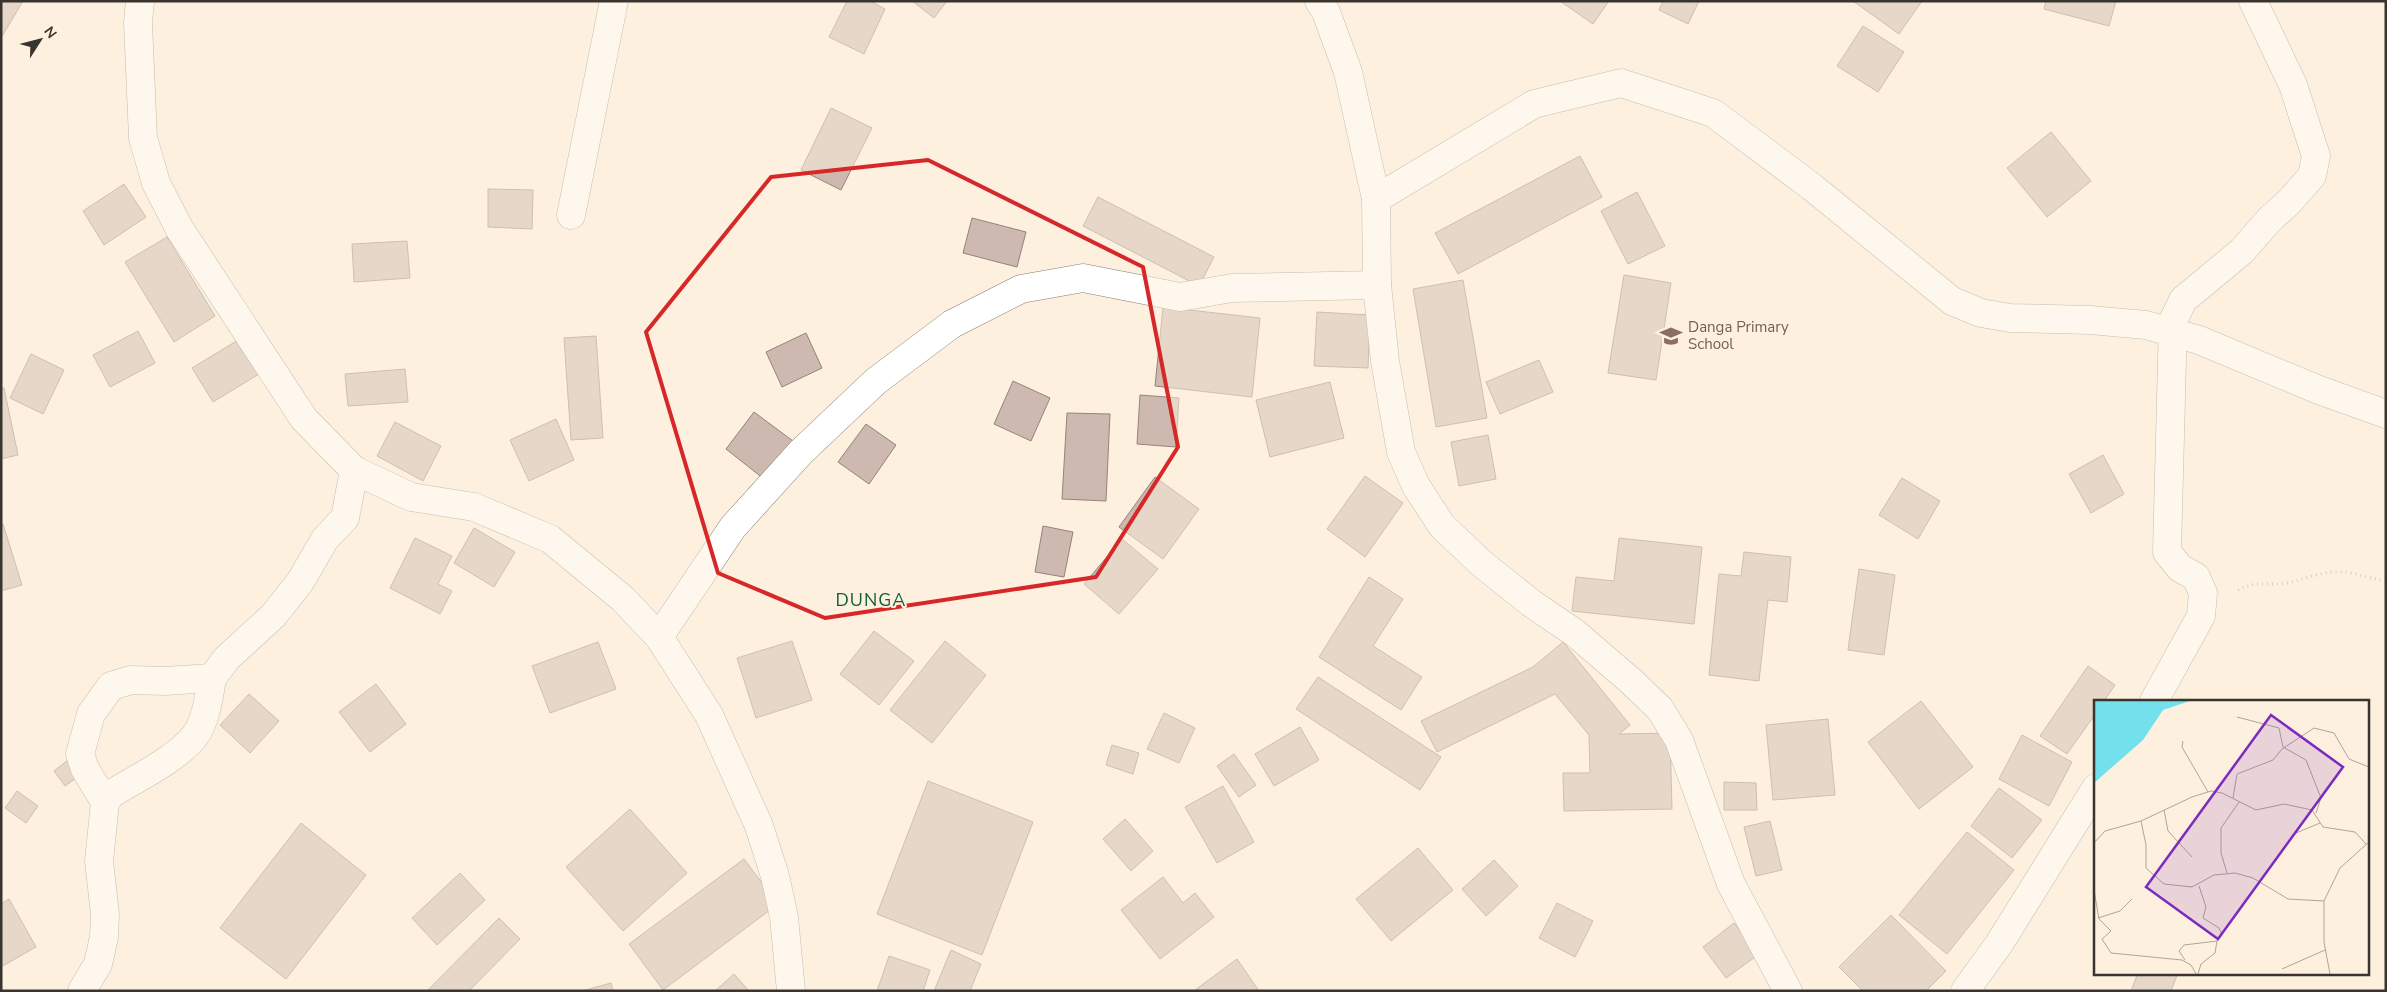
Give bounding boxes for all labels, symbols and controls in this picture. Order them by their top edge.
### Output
north arrow [15,15,65,65]
text: N [39,23,61,42]
place label: Danga Primary School [1688,317,1789,354]
school or university icon: Danga Primary School [1658,323,1684,349]
district label: DUNGA [836,588,906,612]
inset map [2094,700,2370,974]

